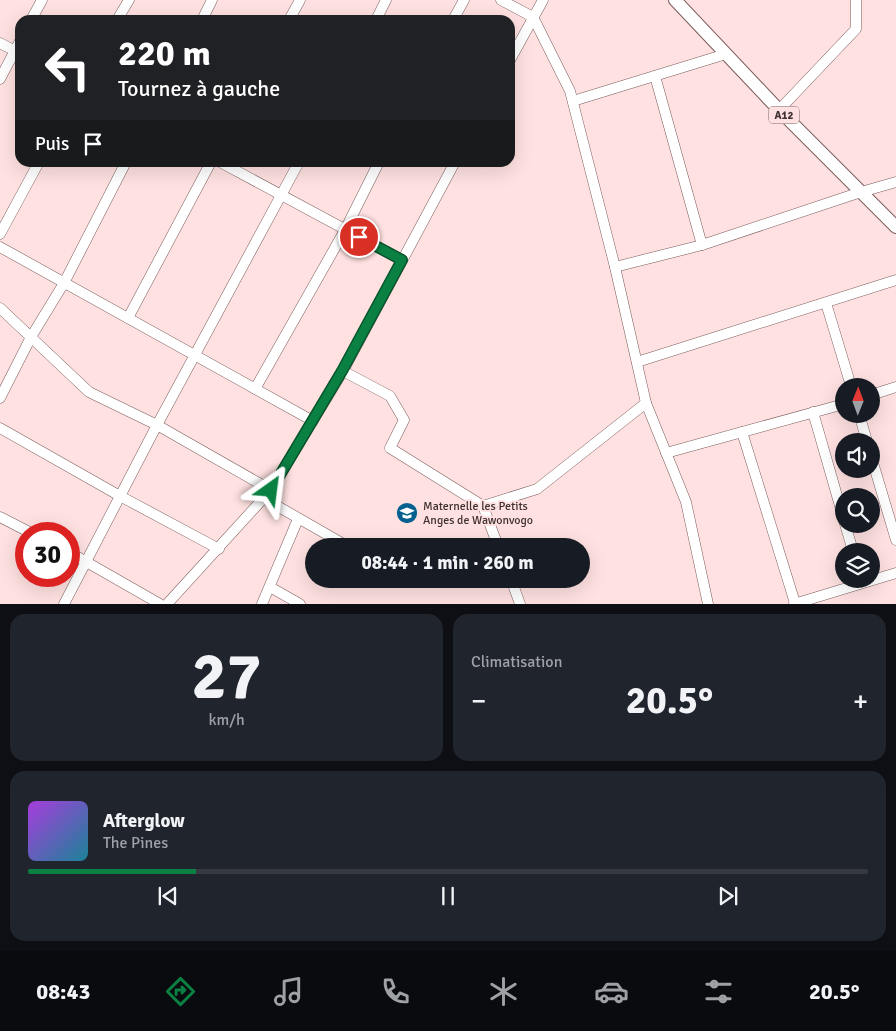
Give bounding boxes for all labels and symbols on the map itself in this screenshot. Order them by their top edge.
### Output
road number: A12 [769,106,799,124]
pin [338,216,380,258]
north arrow [835,378,880,422]
position arrow [244,463,296,515]
place label: Maternelle les Petits Anges de Wawonvogo [423,499,533,528]
school or university icon: Maternelle les Petits Anges de Wawonvogo [395,501,419,525]
speed limit sign: 30 [15,522,80,587]

